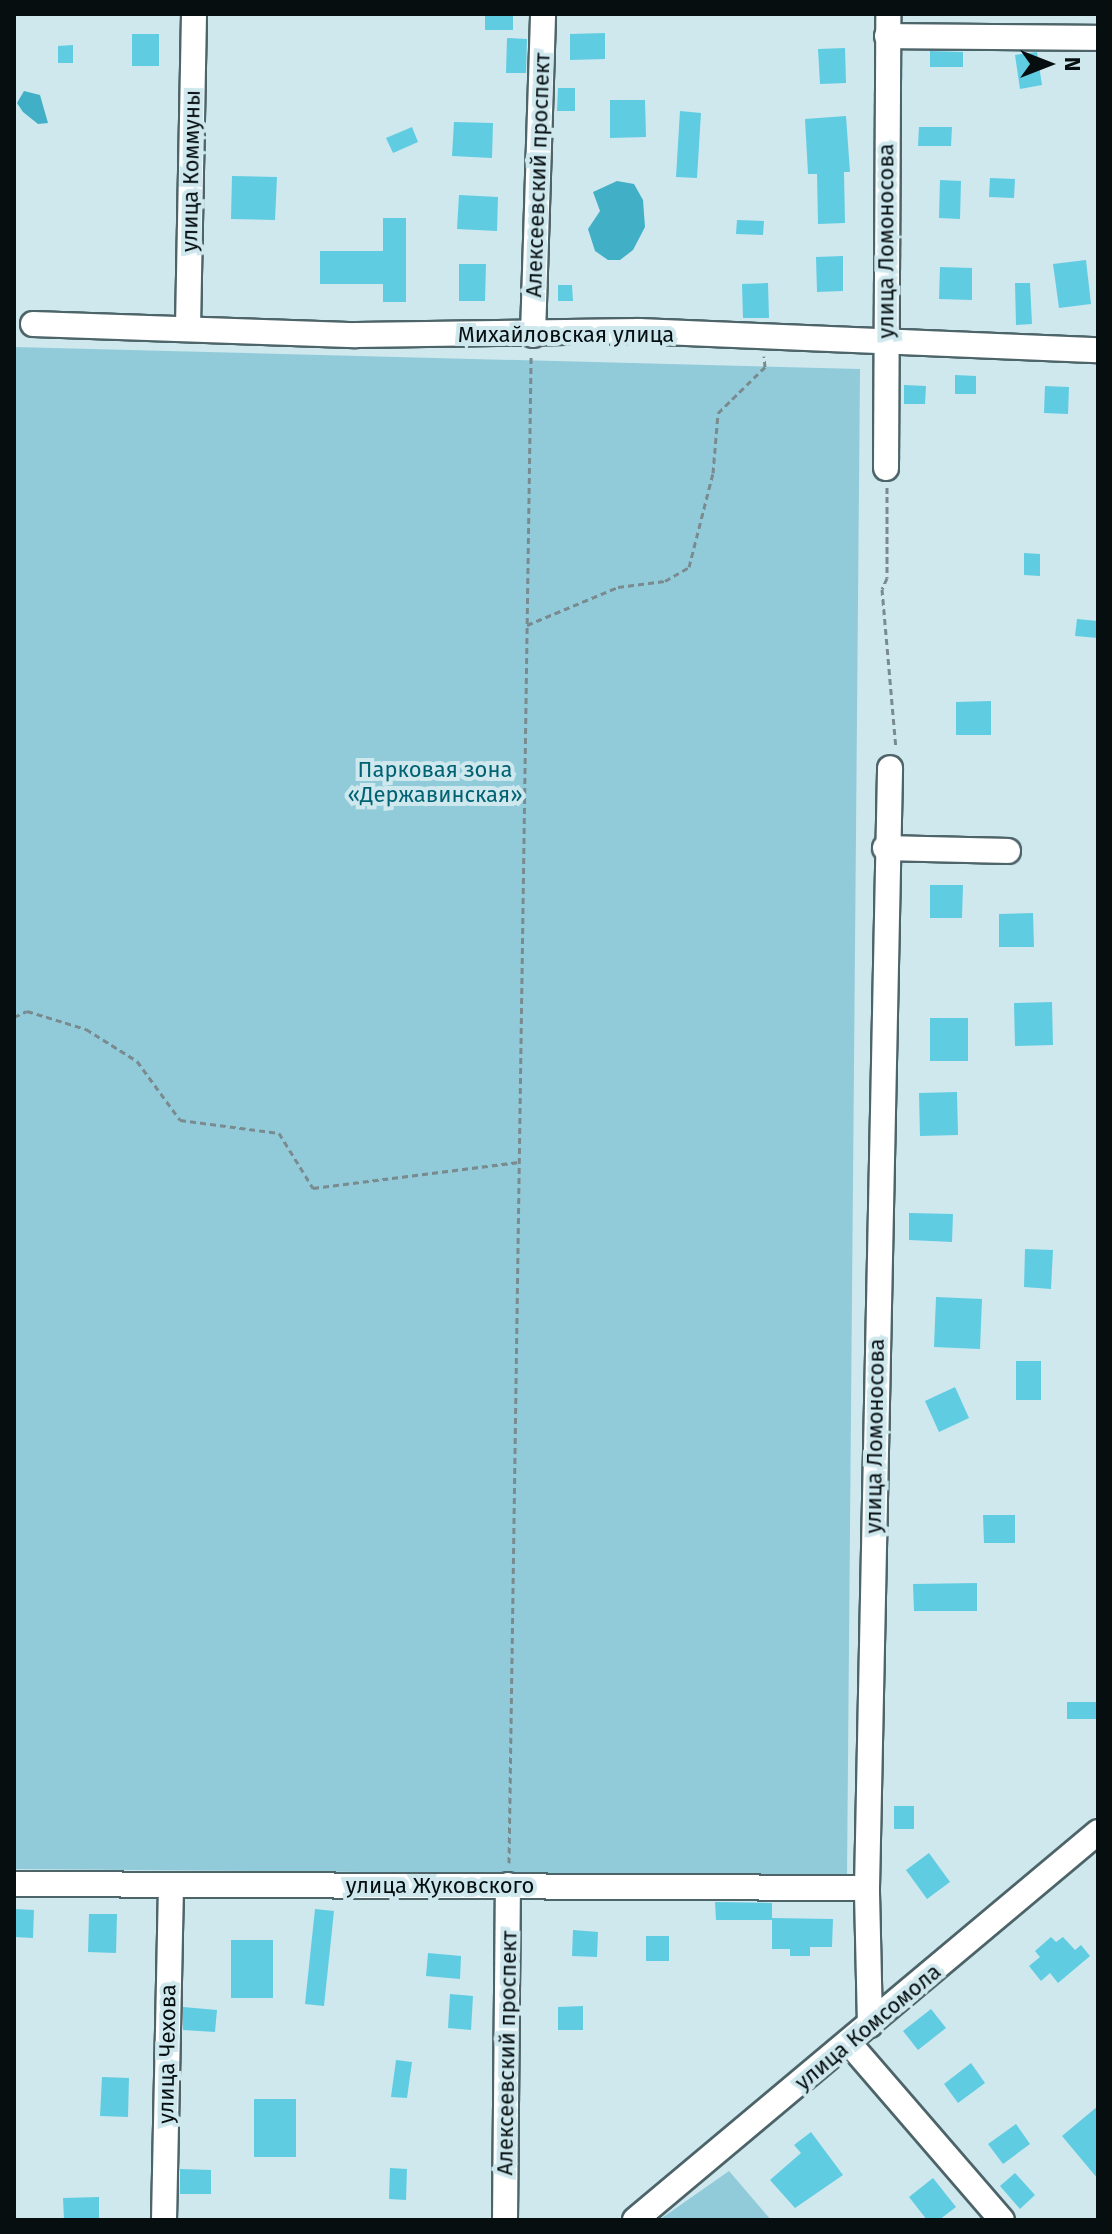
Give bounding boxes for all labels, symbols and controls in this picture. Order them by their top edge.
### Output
north arrow [1008,24,1088,104]
street label: Алексеевский проспект [521,52,555,298]
text: N [1059,57,1086,71]
street label: улица Коммуны [176,90,206,252]
street label: улица Ломоносова [873,143,899,339]
street label: Михайловская улица [458,322,674,348]
park label: Парковая зона «Державинская» [347,756,523,808]
street label: улица Ломоносова [860,1338,890,1534]
street label: улица Жуковского [346,1873,534,1899]
street label: Алексеевский проспект [492,1930,522,2176]
street label: улица Комсомола [790,1958,946,2096]
street label: улица Чехова [153,1984,181,2124]

